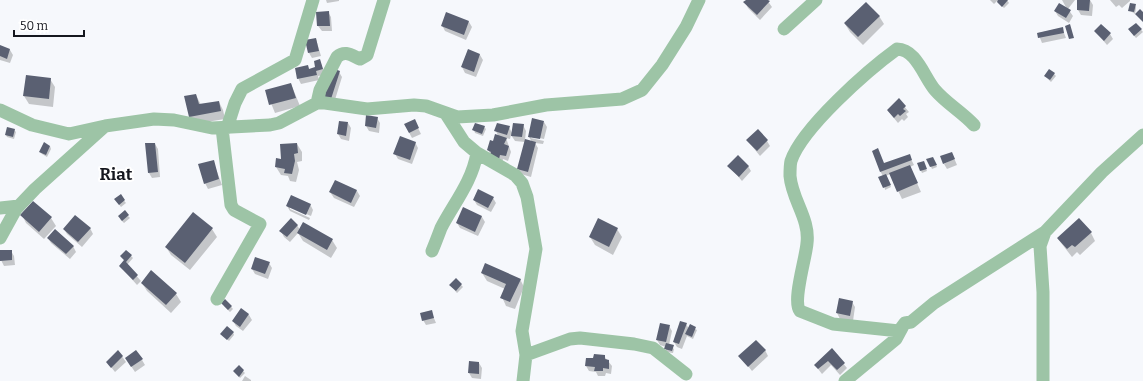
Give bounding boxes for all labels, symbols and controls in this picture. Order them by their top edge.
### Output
scale bar [14,12,84,38]
text: 50 m [20,19,49,33]
district label: Riat [100,164,133,185]

